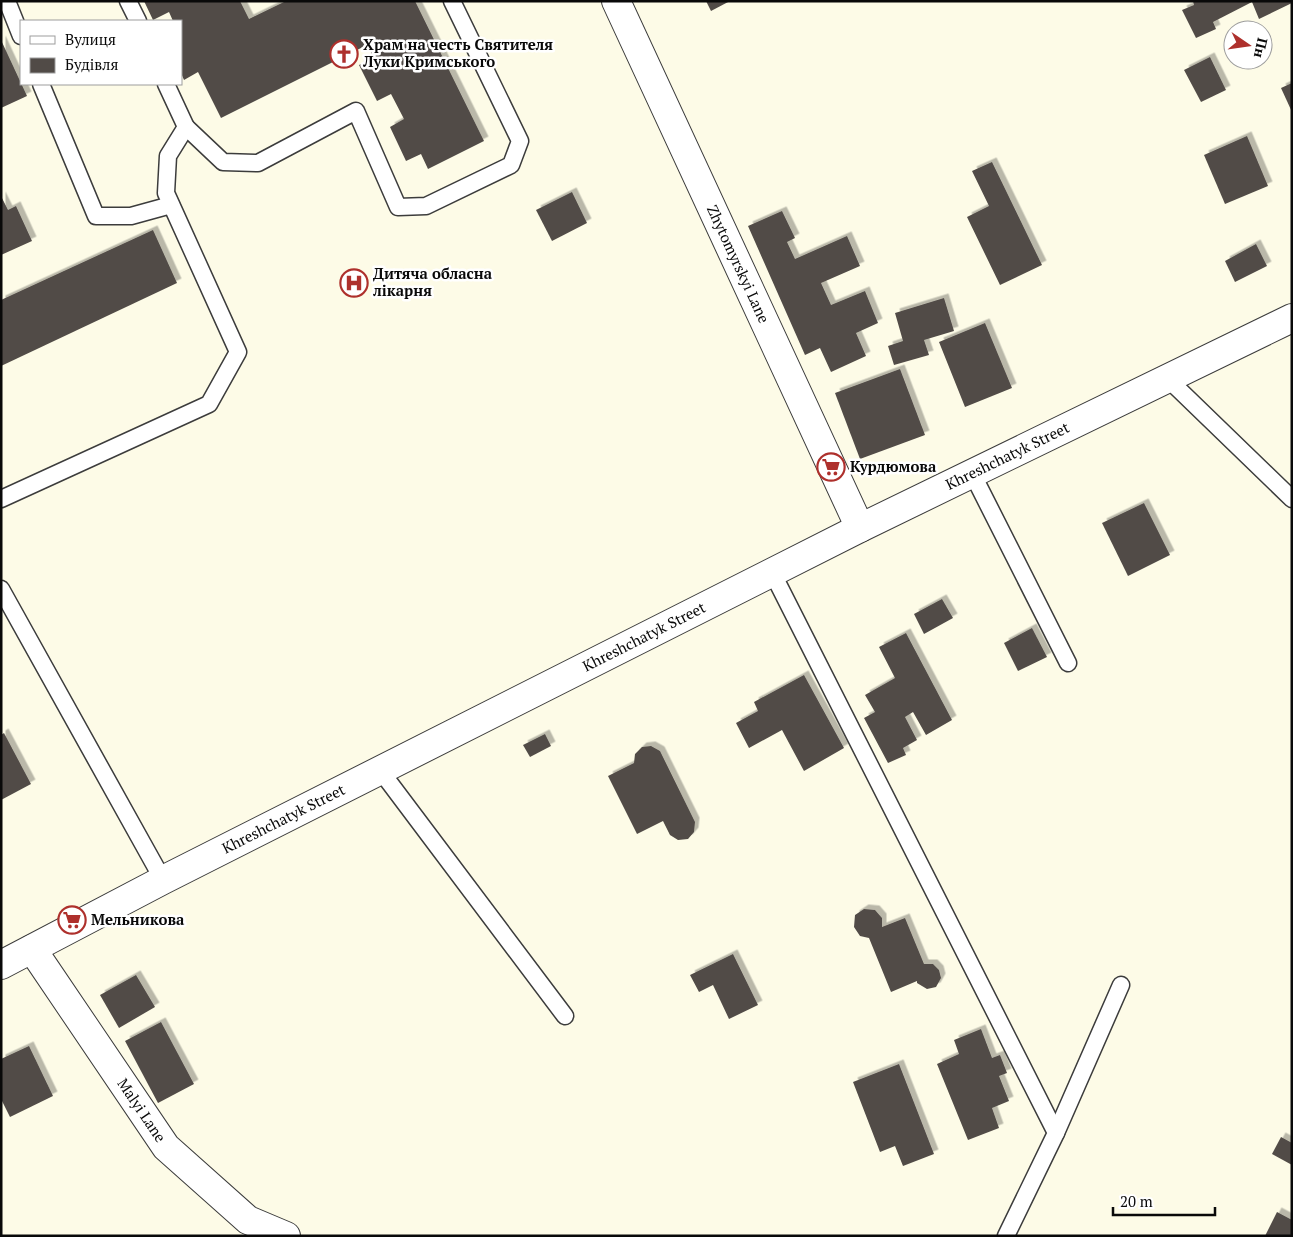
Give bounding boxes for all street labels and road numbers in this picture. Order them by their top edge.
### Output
street label: Zhytomyrskyi Lane [703,201,775,326]
street label: Khreshchatyk Street [942,417,1073,494]
street label: Khreshchatyk Street [579,597,709,675]
street label: Khreshchatyk Street [218,779,348,858]
street label: Malyi Lane [113,1074,171,1146]

